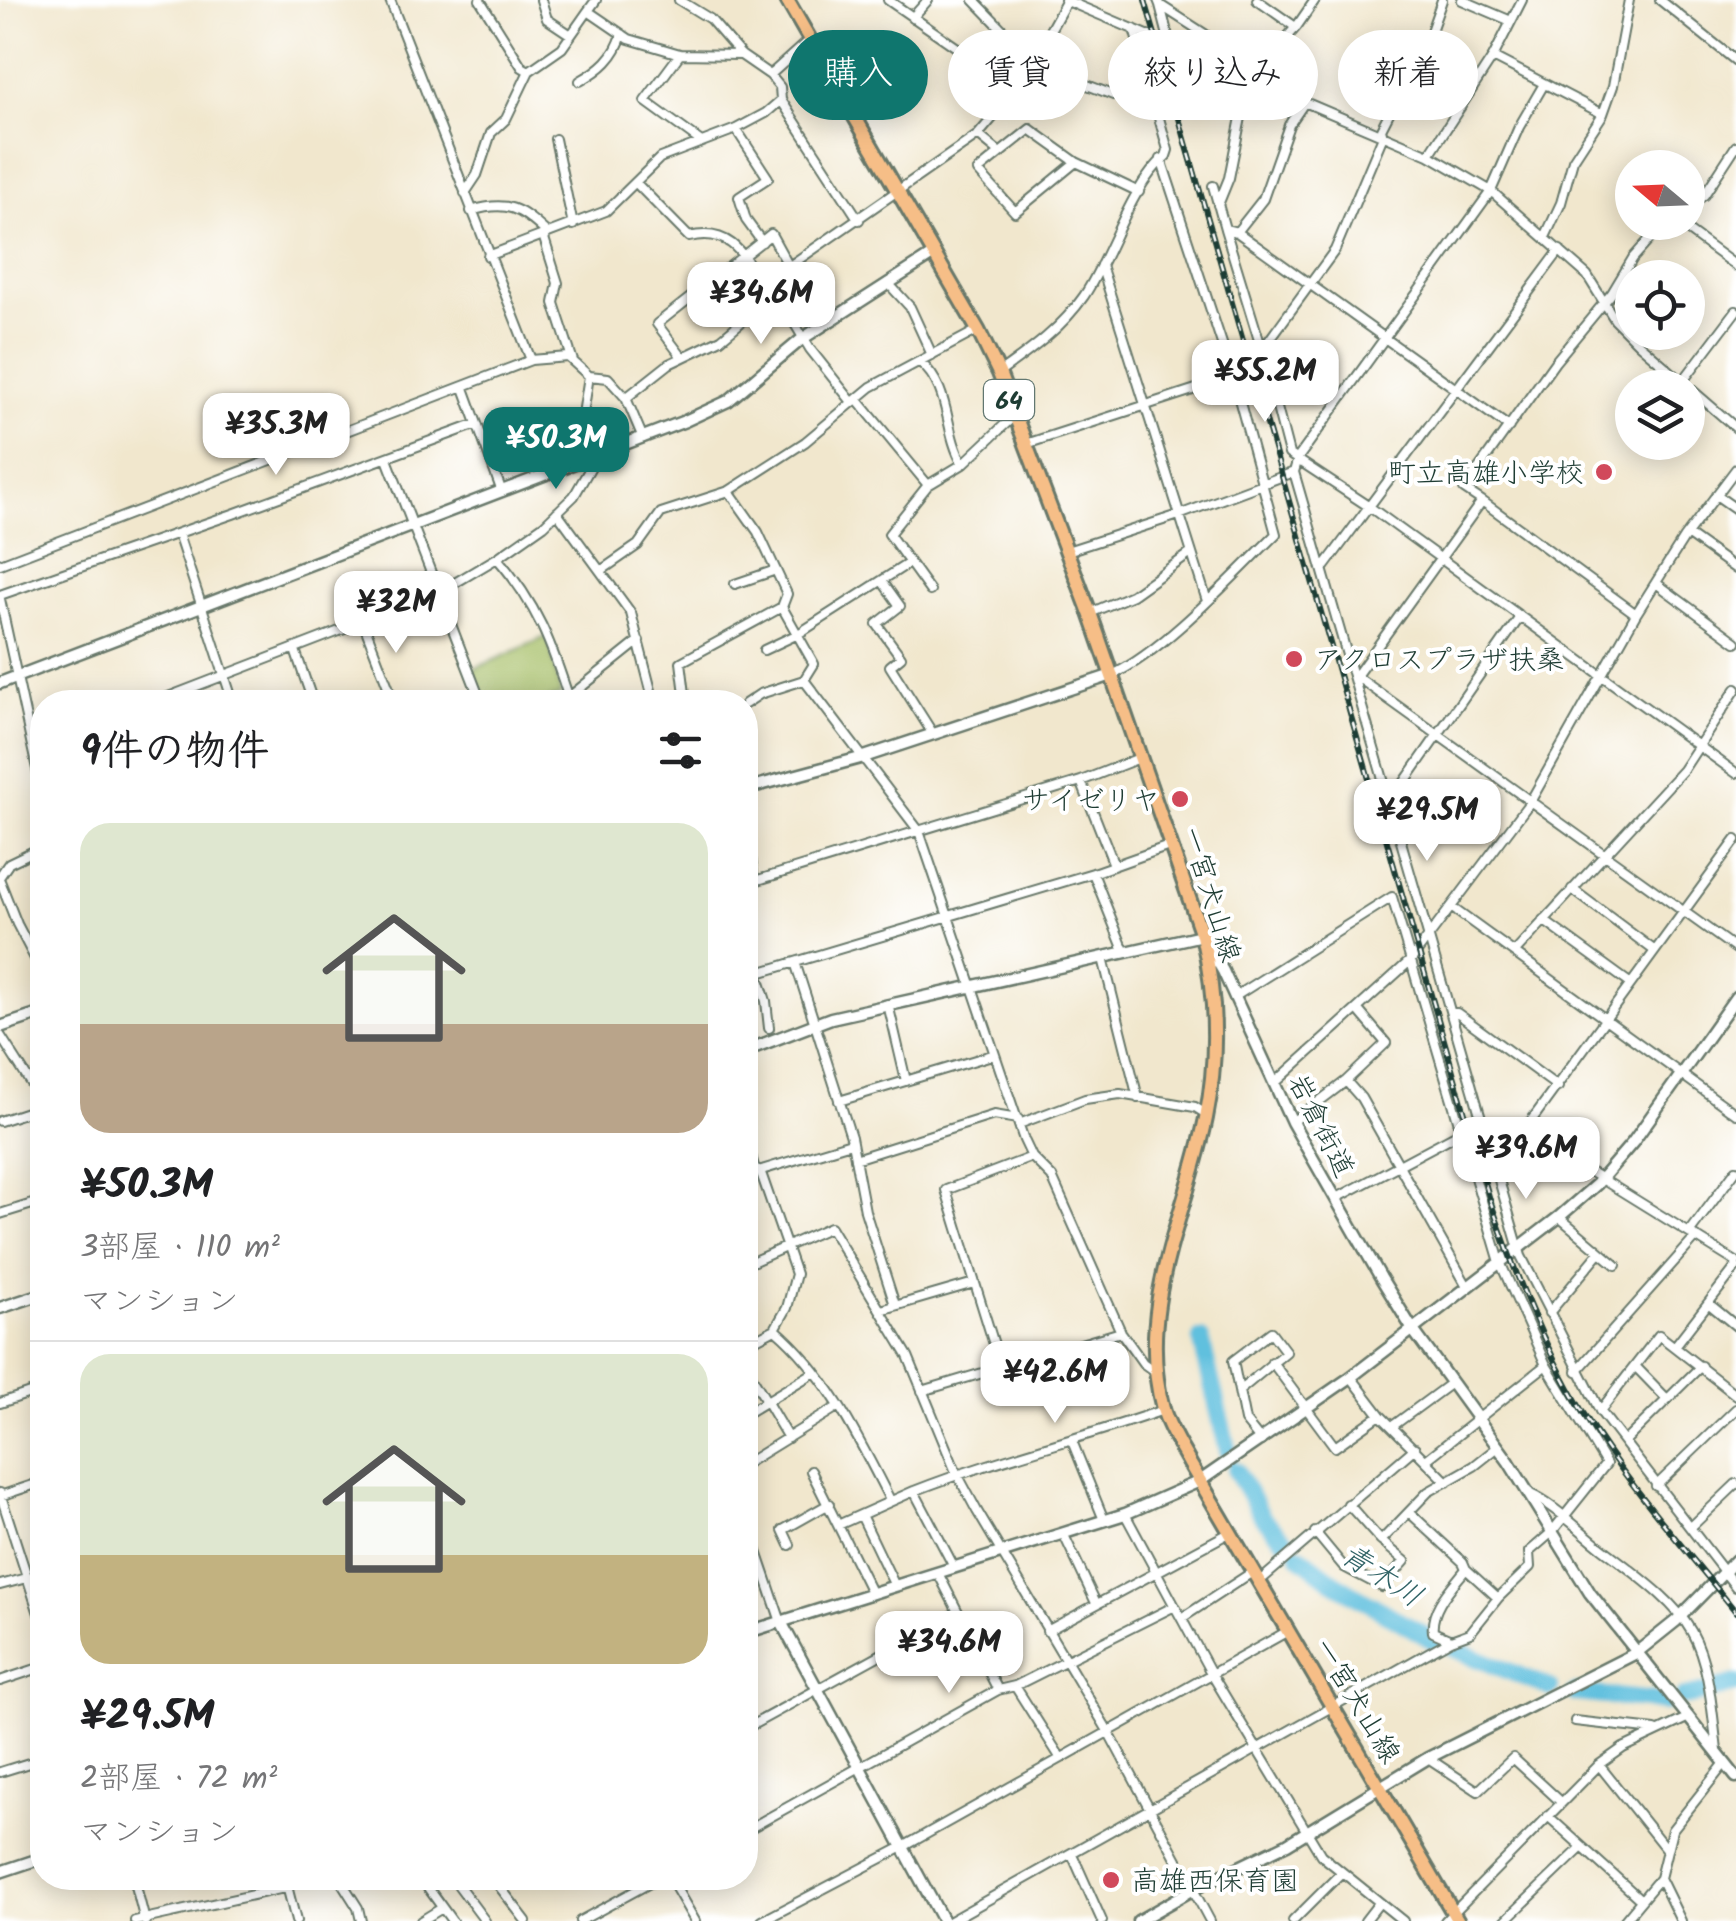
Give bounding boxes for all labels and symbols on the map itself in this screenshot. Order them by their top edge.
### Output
north arrow [1615,150,1705,240]
pin: ¥34.6M [680,262,842,347]
pin: ¥55.2M [1184,340,1346,425]
road number: 64 [984,380,1034,420]
pin: ¥35.3M [195,393,357,478]
pin: ¥50.3M [475,407,637,492]
place label: 町立高雄小学校 [1388,452,1584,497]
marker: 町立高雄小学校 [1593,461,1615,483]
pin: ¥32M [337,571,455,656]
place label: アクロスプラザ扶桑 [1314,639,1564,684]
marker: アクロスプラザ扶桑 [1283,648,1305,670]
place label: サイゼリヤ [1022,779,1160,824]
pin: ¥29.5M [1346,779,1508,864]
marker: サイゼリヤ [1169,788,1191,810]
street label: 一宮犬山線 [1168,821,1252,968]
street label: 岩倉街道 [1274,1066,1365,1186]
pin: ¥39.6M [1445,1117,1607,1202]
pin: ¥42.6M [974,1341,1136,1426]
water label: 青木川 [1330,1532,1432,1621]
pin: ¥34.6M [868,1611,1030,1696]
street label: 一宮犬山線 [1301,1630,1411,1773]
place label: 高雄西保育園 [1131,1860,1299,1905]
marker: 高雄西保育園 [1100,1869,1122,1891]

